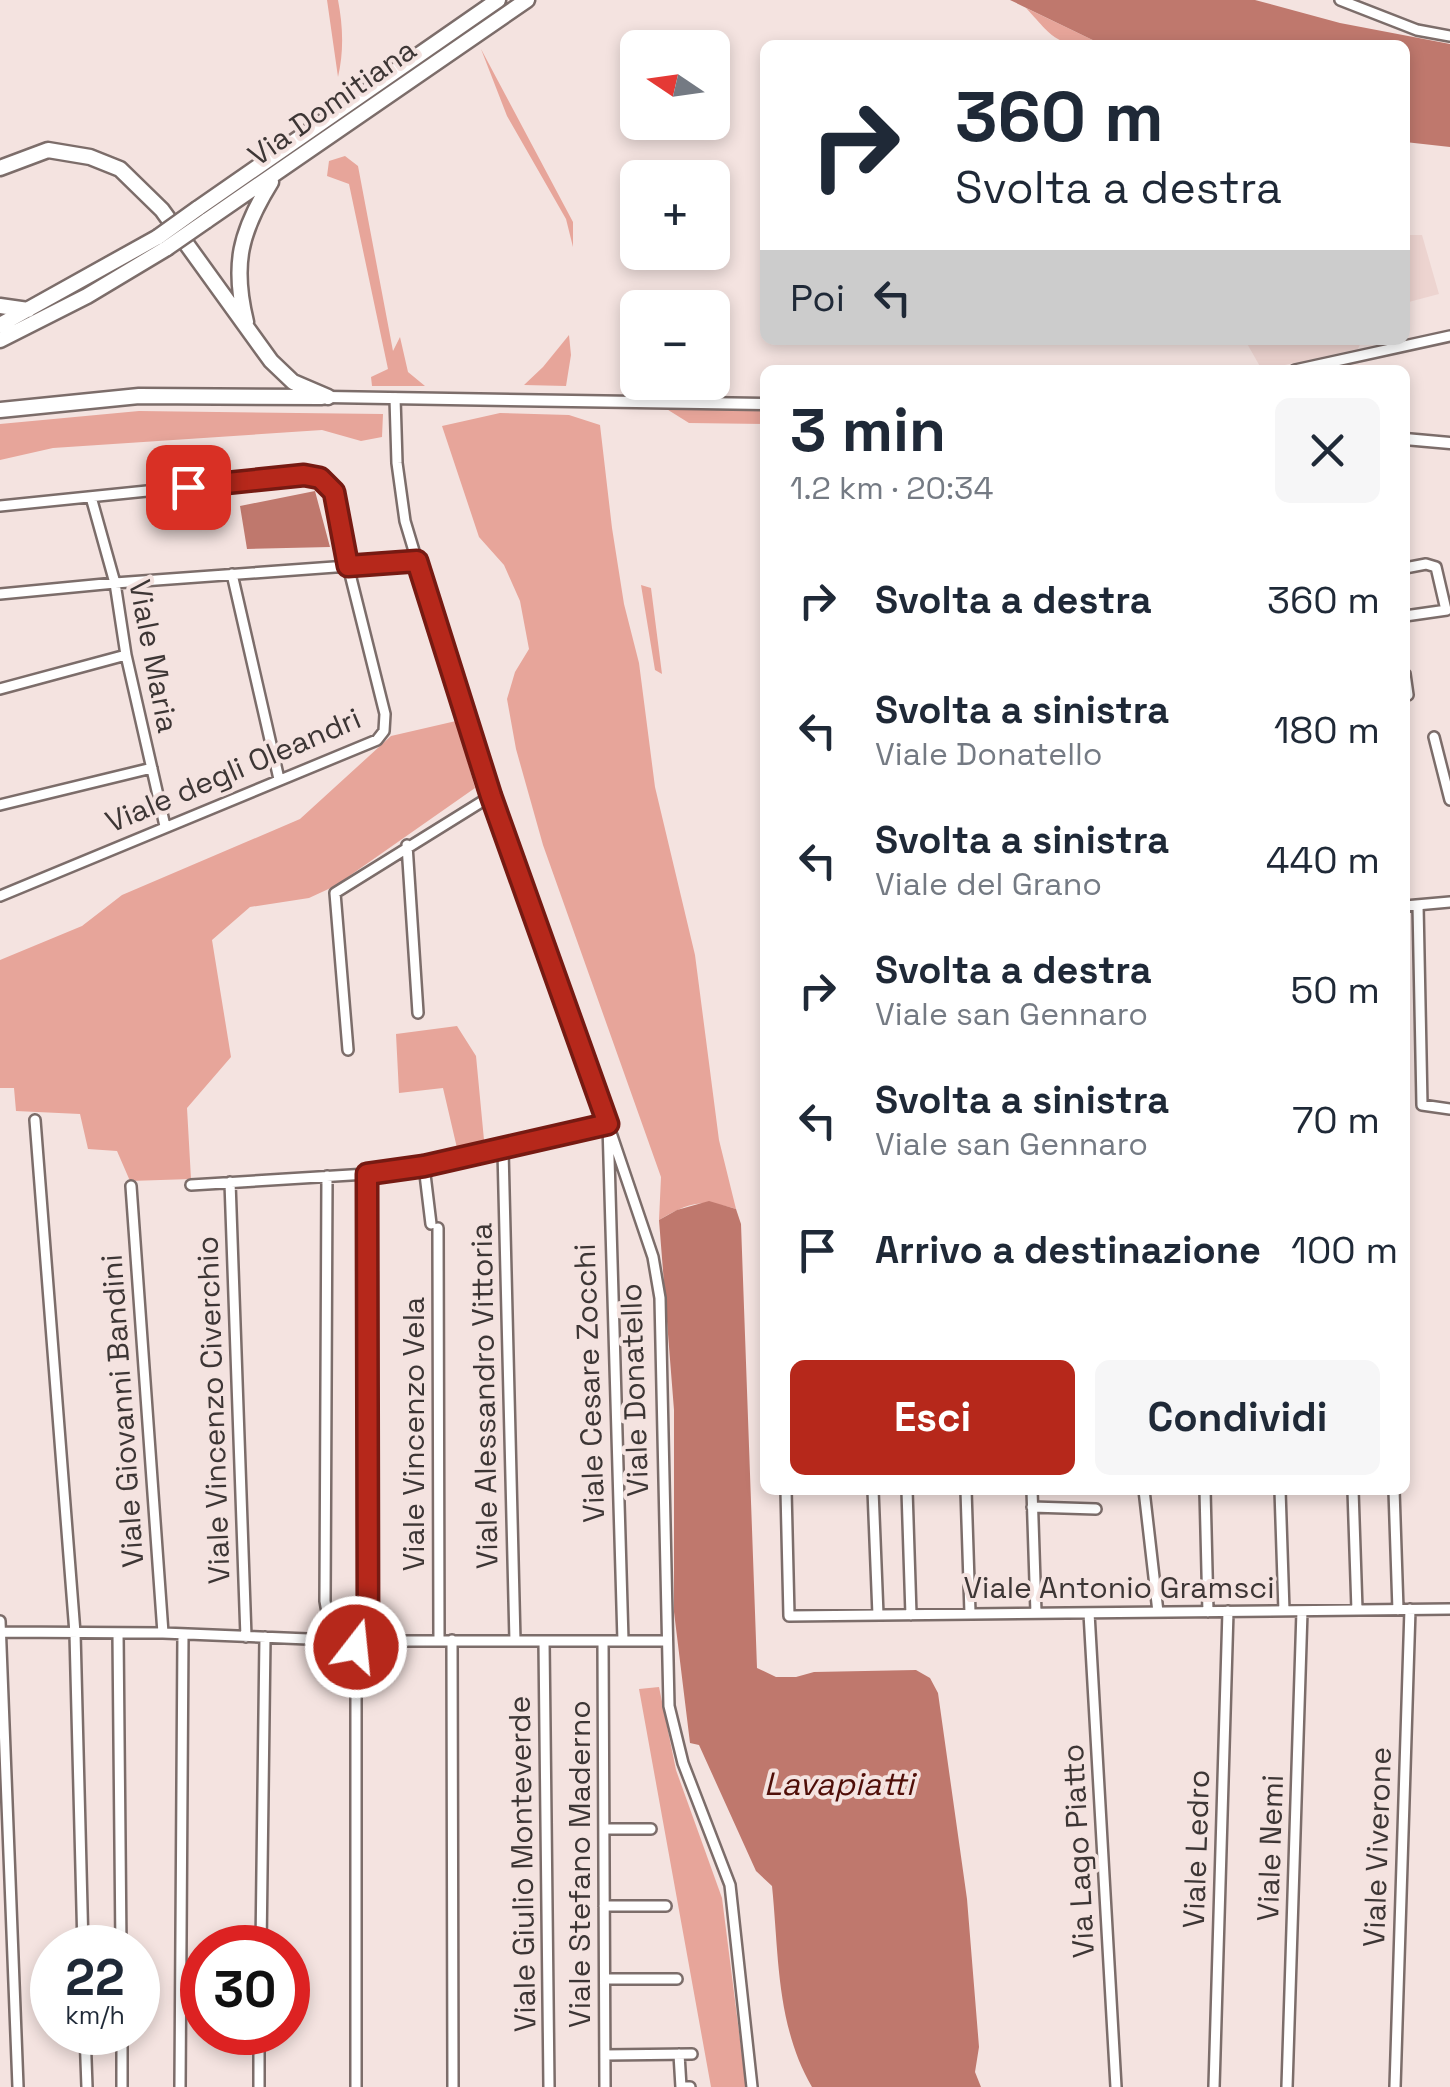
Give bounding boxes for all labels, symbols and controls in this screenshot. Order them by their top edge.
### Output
street label: Via Domitiana [240,30,424,174]
north arrow [620,30,730,140]
map controls [620,30,730,400]
text: 360 m [955,72,1164,161]
icon: right [790,80,920,210]
text: Svolta a destra [955,159,1282,216]
button: + [620,160,730,270]
icon: left [865,270,920,325]
text: Poi [790,274,845,322]
button: − [620,290,730,400]
text: 3 min [790,392,946,469]
button: close [1275,398,1380,503]
pin [146,445,231,530]
icon: arrive [161,460,216,515]
text: 1.2 km · 20:34 [790,468,993,508]
icon: right [790,573,845,628]
street label: Viale Maria [120,576,188,736]
text: Svolta a destra [875,576,1152,624]
text: 360 m [1267,576,1380,624]
text: Svolta a sinistra [875,686,1169,734]
street label: Viale degli Oleandri [99,699,367,841]
icon: left [790,703,845,758]
text: 180 m [1274,706,1380,754]
text: Viale Donatello [875,734,1103,774]
text: Svolta a sinistra [875,816,1169,864]
icon: left [790,833,845,888]
text: 440 m [1266,836,1380,884]
text: Viale del Grano [875,864,1102,904]
text: Svolta a destra [875,946,1152,994]
icon: right [790,963,845,1018]
text: 50 m [1290,966,1380,1014]
text: Viale san Gennaro [875,994,1148,1034]
text: Svolta a sinistra [875,1076,1169,1124]
icon: left [790,1093,845,1148]
text: 70 m [1292,1096,1380,1144]
text: Viale san Gennaro [875,1124,1148,1164]
street label: Viale Alessandro Vittoria [461,1222,507,1570]
icon: arrive [790,1223,845,1278]
text: Arrivo a destinazione [875,1226,1261,1274]
text: 100 m [1291,1226,1398,1274]
street label: Viale Vincenzo Civerchio [187,1235,239,1585]
street label: Viale Cesare Zocchi [565,1243,613,1523]
street label: Viale Giovanni Bandini [92,1253,152,1569]
street label: Viale Donatello [611,1283,657,1497]
street label: Viale Vincenzo Vela [394,1297,433,1571]
button: Esci [790,1360,1075,1475]
button: Condividi [1095,1360,1380,1475]
street label: Viale Antonio Gramsci [964,1568,1275,1607]
position arrow [304,1595,408,1699]
street label: Viale Giulio Monteverde [500,1695,544,2033]
street label: Viale Stefano Maderno [560,1700,599,2028]
street label: Via Lago Piatto [1053,1743,1103,1959]
street label: Viale Viverone [1354,1746,1400,1948]
water label: Lavapiatti [764,1764,918,1804]
street label: Viale Ledro [1174,1769,1218,1929]
street label: Viale Nemi [1248,1774,1292,1922]
speed limit sign: 30 [180,1925,310,2055]
text: 22 [65,1946,125,2010]
text: km/h [65,1999,125,2031]

